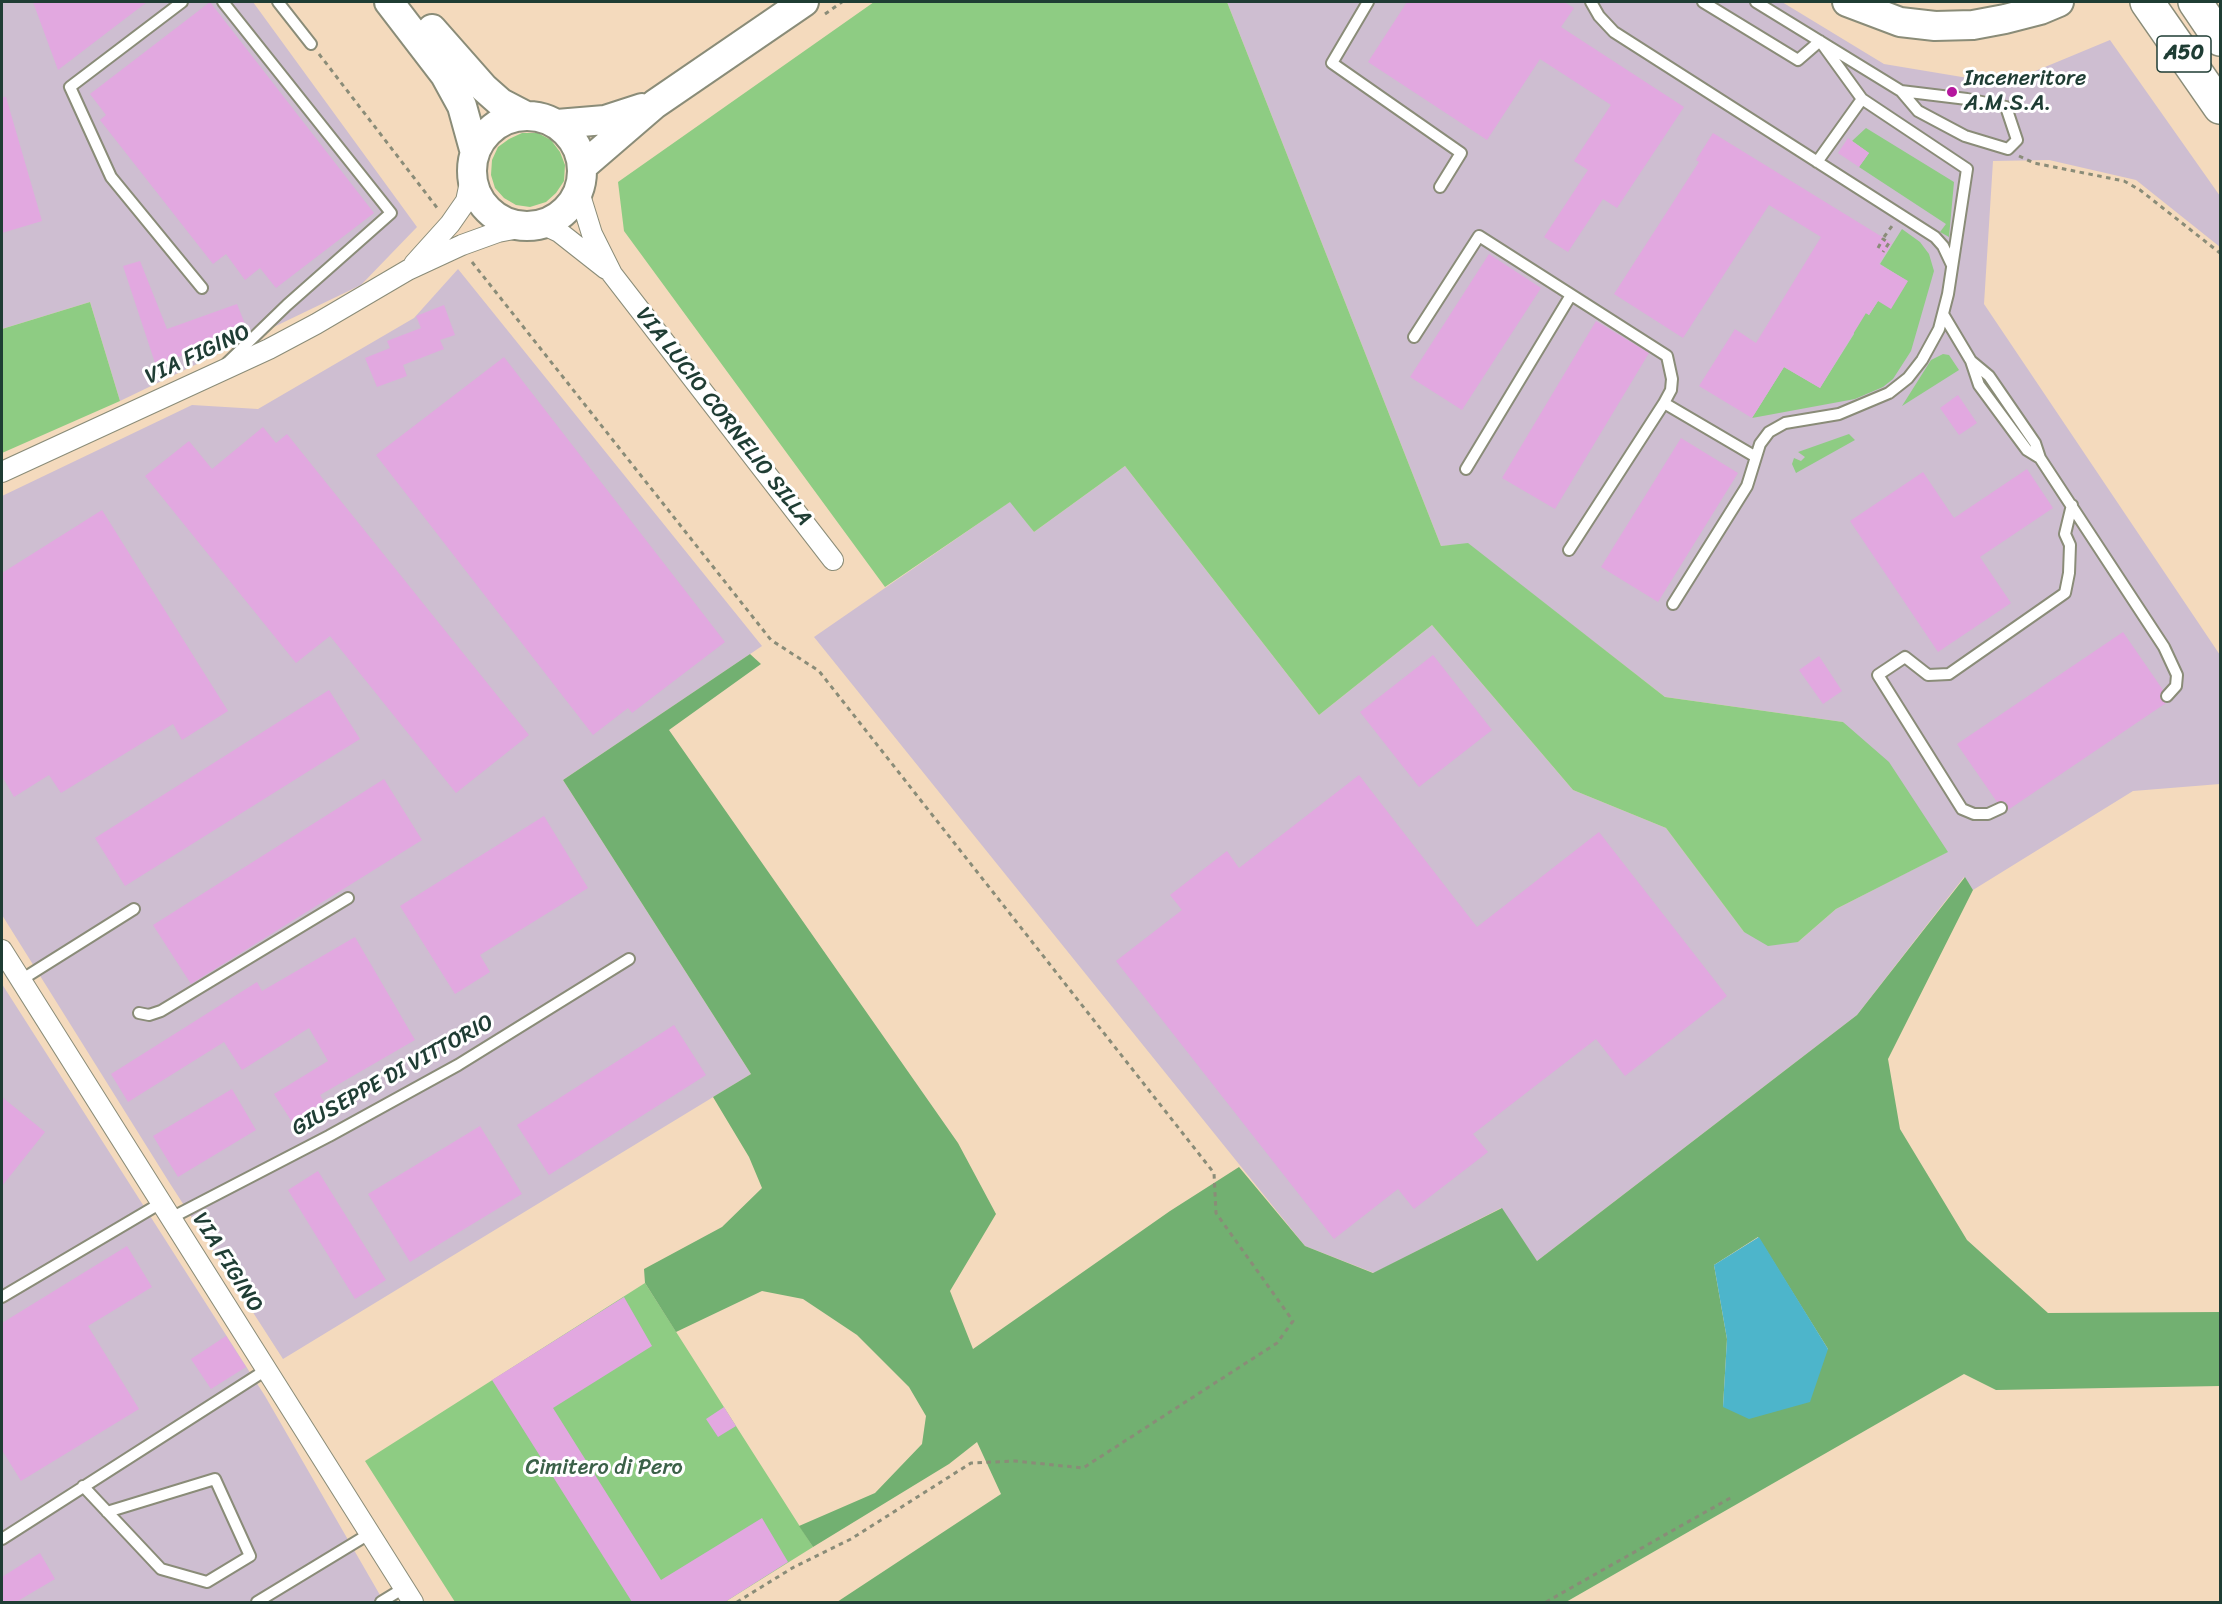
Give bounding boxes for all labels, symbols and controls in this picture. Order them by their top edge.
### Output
road number: A50 [2157,36,2211,72]
place label: Inceneritore A.M.S.A. [1964,66,2086,118]
marker: Inceneritore A.M.S.A. [1945,85,1959,99]
street label: VIA LUCIO CORNELIO SILLA [629,302,817,532]
street label: VIA FIGINO [141,319,255,391]
street label: GIUSEPPE DI VITTORIO [288,1010,498,1142]
street label: VIA FIGINO [186,1208,268,1318]
park label: Cimitero di Pero [525,1455,683,1481]

